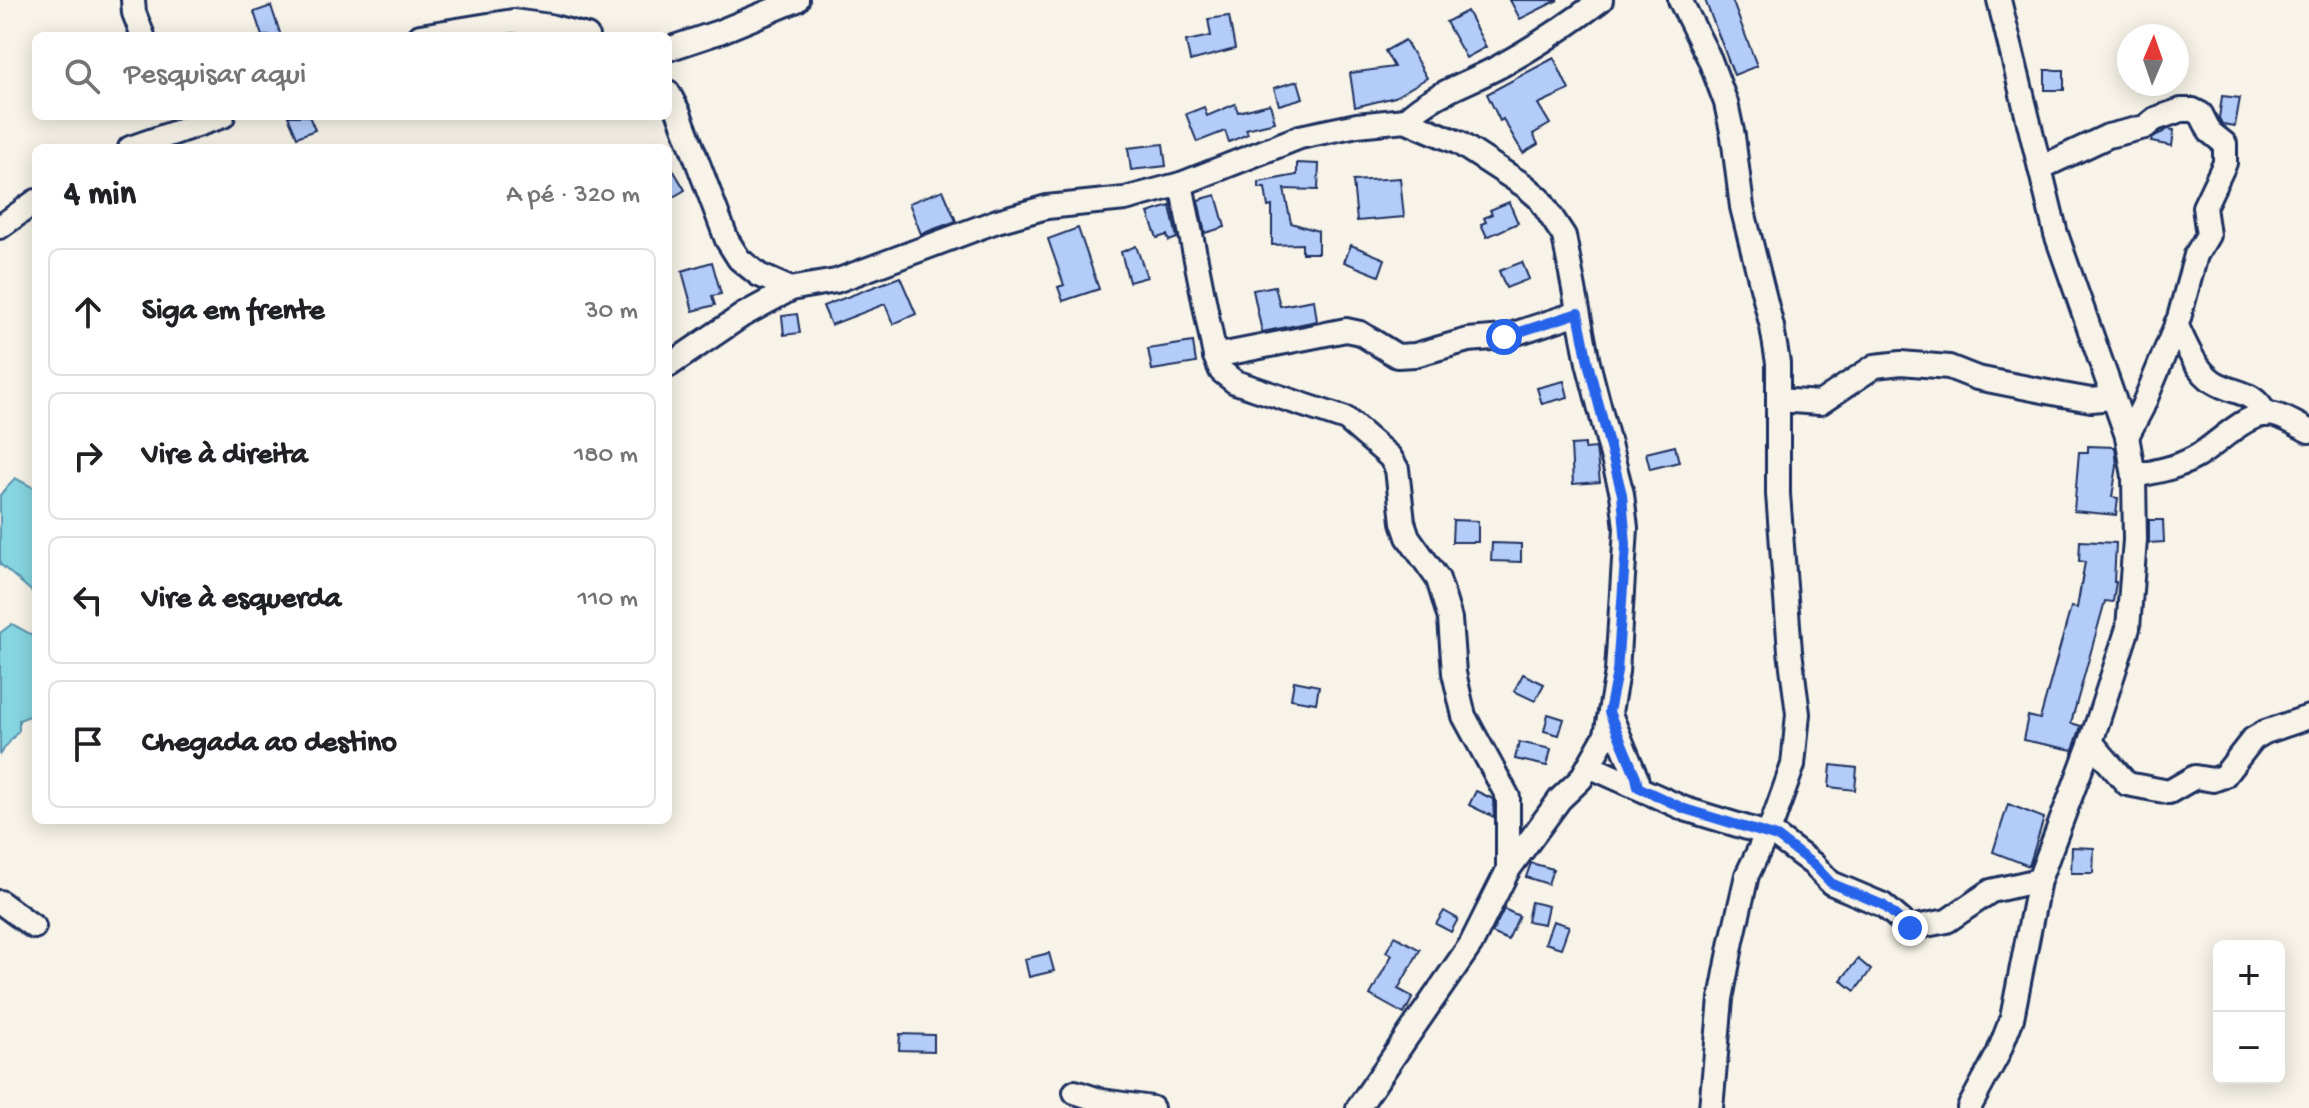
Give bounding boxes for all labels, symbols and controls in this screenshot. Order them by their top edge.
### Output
north arrow [2117,24,2189,96]
search box [32,32,672,120]
icon: search [60,54,104,98]
text: Pesquisar aqui [124,59,306,94]
text: 4 min [64,176,136,216]
text: A pé · 320 m [506,181,640,212]
icon: ahead [66,290,110,334]
text: Siga em frente [142,295,324,330]
text: 30 m [585,297,638,328]
route start [1486,319,1522,355]
icon: right [66,434,110,478]
text: Vire à direita [142,439,308,474]
text: 180 m [574,441,638,472]
icon: left [66,578,110,622]
text: Vire à esquerda [142,583,341,618]
text: 110 m [578,585,638,616]
icon: arrive [66,722,110,766]
text: Chegada ao destino [142,727,397,762]
route end [1892,910,1928,946]
map controls [2213,940,2285,1084]
button: + [2213,940,2285,1012]
button: − [2213,1012,2285,1084]

